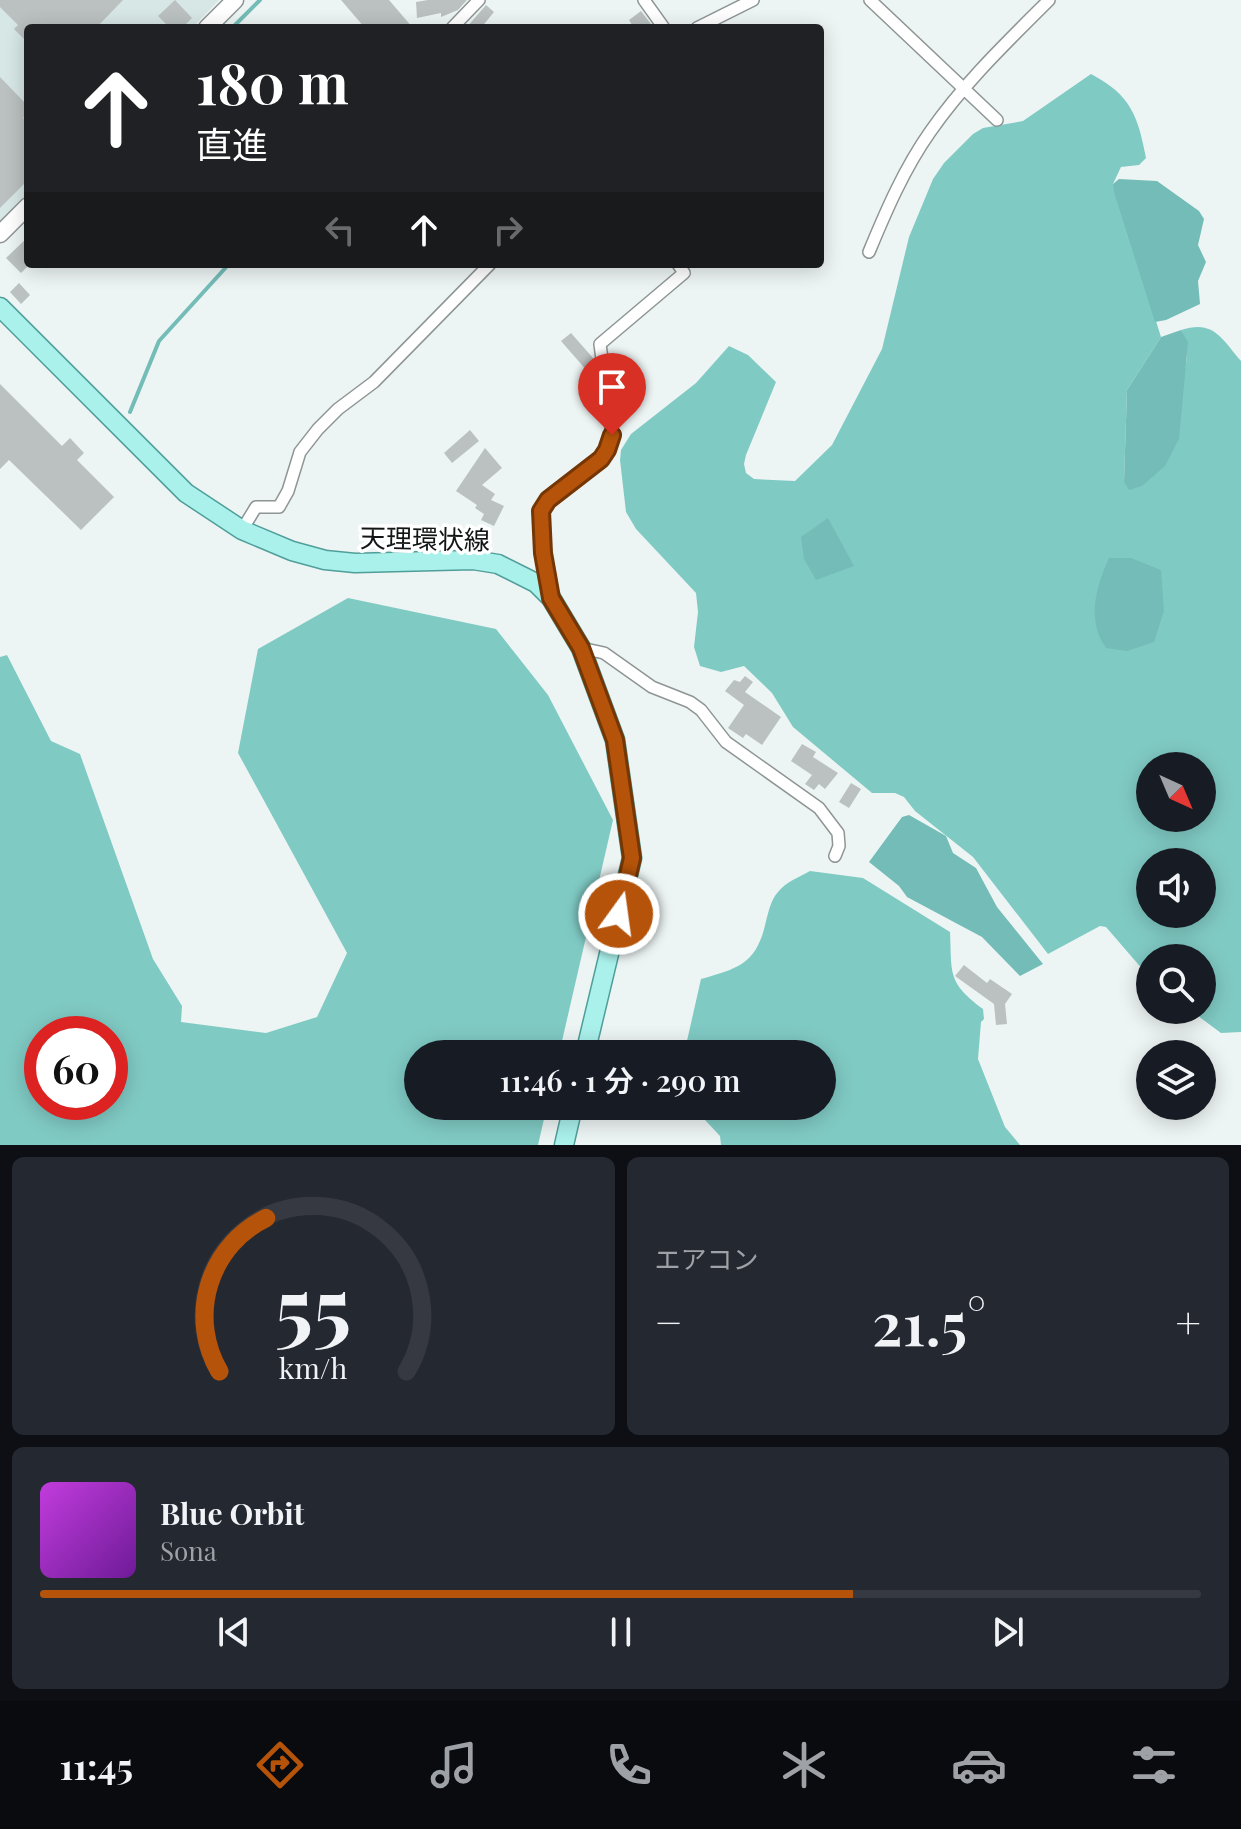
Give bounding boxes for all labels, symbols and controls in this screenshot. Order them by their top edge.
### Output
text: 180 m [196,44,349,119]
icon: ahead [64,56,168,160]
text: 直進 [196,119,268,167]
icon: left [318,208,362,252]
icon: ahead [402,208,446,252]
icon: right [486,208,530,252]
pin [578,353,646,435]
icon: arrive [590,365,634,409]
street label: 天理環状線 [360,519,490,557]
north arrow [1136,752,1216,832]
map controls [1136,752,1216,1120]
button: sound [1136,848,1216,928]
position arrow [577,872,661,956]
button: search [1136,944,1216,1024]
speed limit sign: 60 [24,1016,128,1120]
button: layers [1136,1040,1216,1120]
text: 11:46 · 1 分 · 290 m [499,1060,741,1100]
text: エアコン [655,1241,759,1276]
text: 55 [275,1248,351,1359]
text: 21.5° [872,1281,986,1361]
text: − [655,1291,683,1350]
text: + [1175,1291,1201,1350]
text: km/h [279,1348,348,1386]
text: Blue Orbit [160,1493,304,1533]
text: Sona [160,1533,217,1568]
icon: previous [212,1610,256,1654]
icon: pause [599,1610,643,1654]
icon: next [986,1610,1030,1654]
icon: directions [252,1737,308,1793]
icon: music [426,1737,482,1793]
icon: phone [601,1737,657,1793]
icon: climate [776,1737,832,1793]
icon: car [951,1737,1007,1793]
icon: filters [1126,1737,1182,1793]
text: 11:45 [59,1741,133,1789]

